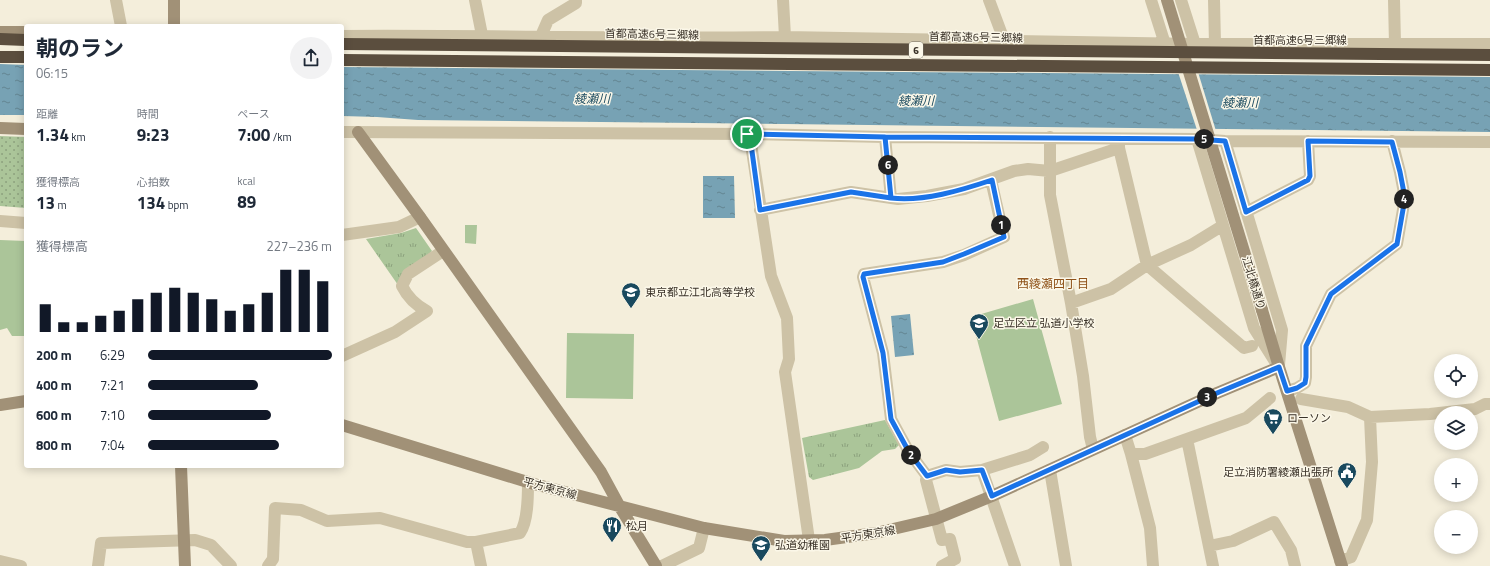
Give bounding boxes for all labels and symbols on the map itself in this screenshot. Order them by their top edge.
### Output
street label: 首都高速6号三郷線 [605,25,699,43]
street label: 首都高速6号三郷線 [929,28,1023,46]
street label: 首都高速6号三郷線 [1253,32,1347,48]
road number: 6 [909,42,923,58]
water label: 綾瀬川 [574,89,612,108]
water label: 綾瀬川 [898,91,936,110]
water label: 綾瀬川 [1222,93,1260,112]
pin [730,117,764,151]
pin: 5 [1194,129,1214,149]
pin: 6 [878,155,898,175]
pin: 4 [1394,189,1414,209]
pin: 1 [991,215,1011,235]
street label: 江北橋通り [1238,254,1270,312]
district label: 西綾瀬四丁目 [1017,274,1089,293]
school or university icon: 東京都立江北高等学校 [620,281,642,309]
place label: 東京都立江北高等学校 [645,284,755,300]
school or university icon: 足立区立 弘道小学校 [968,312,990,340]
place label: 足立区立 弘道小学校 [993,315,1094,331]
pin: 3 [1197,387,1217,407]
supermarket icon: ローソン [1262,407,1284,435]
place label: ローソン [1287,410,1331,426]
pin: 2 [901,445,921,465]
public building icon: 足立消防署綾瀬出張所 [1336,461,1358,489]
place label: 足立消防署綾瀬出張所 [1223,464,1334,480]
street label: 平方東京線 [521,473,579,503]
restaurant icon: 松月 [601,515,623,543]
place label: 松月 [626,518,648,534]
street label: 平方東京線 [840,522,896,546]
school or university icon: 弘道幼稚園 [750,534,772,562]
place label: 弘道幼稚園 [775,537,830,553]

